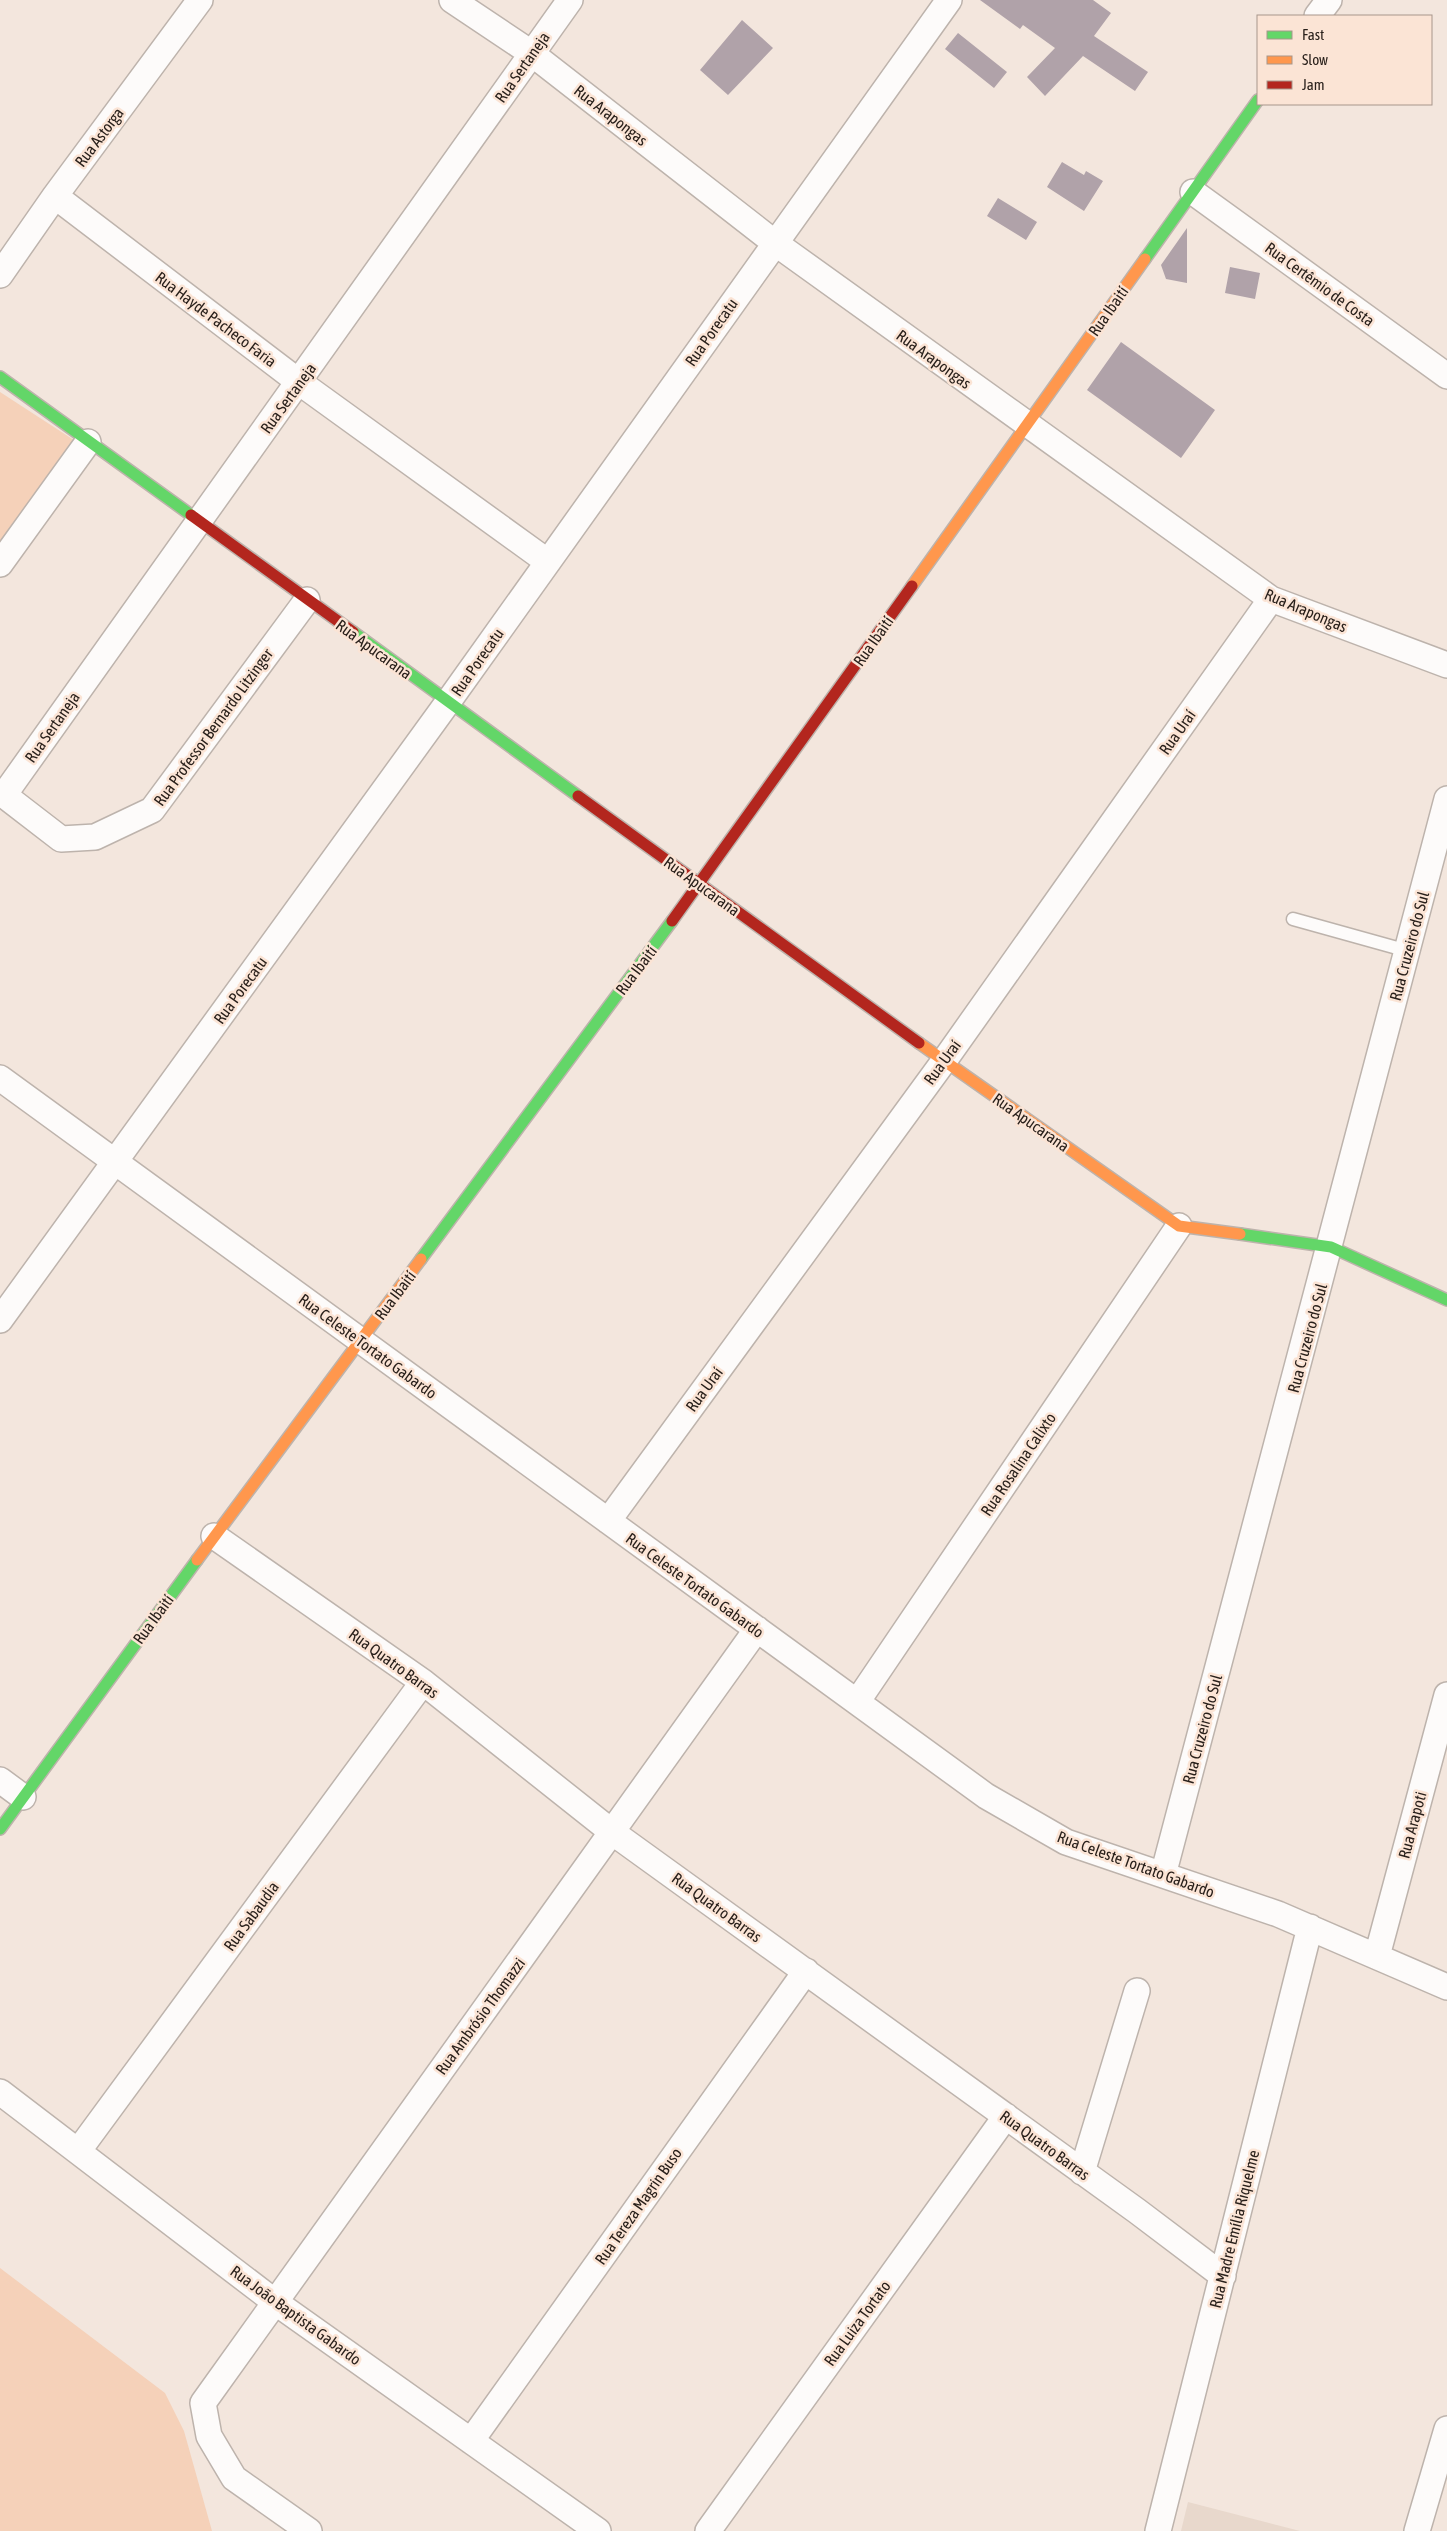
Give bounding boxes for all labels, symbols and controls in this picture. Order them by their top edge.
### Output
legend [1257,15,1432,105]
text: Fast [1302,26,1324,43]
street label: Rua Sertaneja [491,28,554,106]
text: Slow [1302,51,1328,68]
text: Jam [1302,76,1325,93]
street label: Rua Arapongas [570,81,651,150]
street label: Rua Astorga [71,104,128,171]
street label: Rua Certêmio de Costa [1262,238,1378,330]
street label: Rua Hayde Pacheco Faria [152,268,280,371]
street label: Rua Ibaití [1084,282,1132,339]
street label: Rua Porecatu [681,295,741,369]
street label: Rua Arapongas [893,326,975,393]
street label: Rua Sertaneja [257,359,320,437]
street label: Rua Arapongas [1262,585,1350,636]
street label: Rua Ibaití [849,612,897,669]
street label: Rua Apucarana [332,616,415,683]
street label: Rua Porecatu [447,625,507,699]
street label: Rua Professor Bernardo Litzinger [150,645,277,810]
street label: Rua Sertaneja [21,688,84,766]
street label: Rua Uraí [1155,706,1199,758]
street label: Rua Apucarana [660,853,743,920]
street label: Rua Cruzeiro do Sul [1386,889,1432,1002]
street label: Rua Ibaití [612,942,660,998]
street label: Rua Porecatu [210,953,270,1027]
street label: Rua Uraí [920,1036,964,1088]
street label: Rua Apucarana [989,1089,1073,1156]
street label: Rua Ibaití [371,1267,419,1323]
street label: Rua Cruzeiro do Sul [1284,1281,1330,1394]
street label: Rua Celeste Tortato Gabardo [296,1290,440,1402]
street label: Rua Uraí [682,1363,726,1415]
street label: Rua Rosalina Calixto [977,1409,1059,1519]
street label: Rua Celeste Tortato Gabardo [623,1529,767,1641]
street label: Rua Ibaití [129,1591,177,1647]
street label: Rua Quatro Barras [346,1625,443,1702]
street label: Rua Cruzeiro do Sul [1179,1672,1225,1785]
street label: Rua Arapoti [1394,1790,1431,1861]
street label: Rua Celeste Tortato Gabardo [1055,1827,1217,1901]
street label: Rua Quatro Barras [669,1869,766,1946]
street label: Rua Sabaudia [220,1878,282,1954]
street label: Rua Ambrósio Thomazzi [432,1954,528,2078]
street label: Rua Quatro Barras [997,2107,1094,2184]
street label: Rua Tereza Magrin Buso [591,2144,686,2268]
street label: Rua Madre Emília Riquelme [1206,2148,1263,2310]
street label: Rua João Baptista Gabardo [227,2262,365,2369]
street label: Rua Luiza Tortato [820,2277,894,2369]

